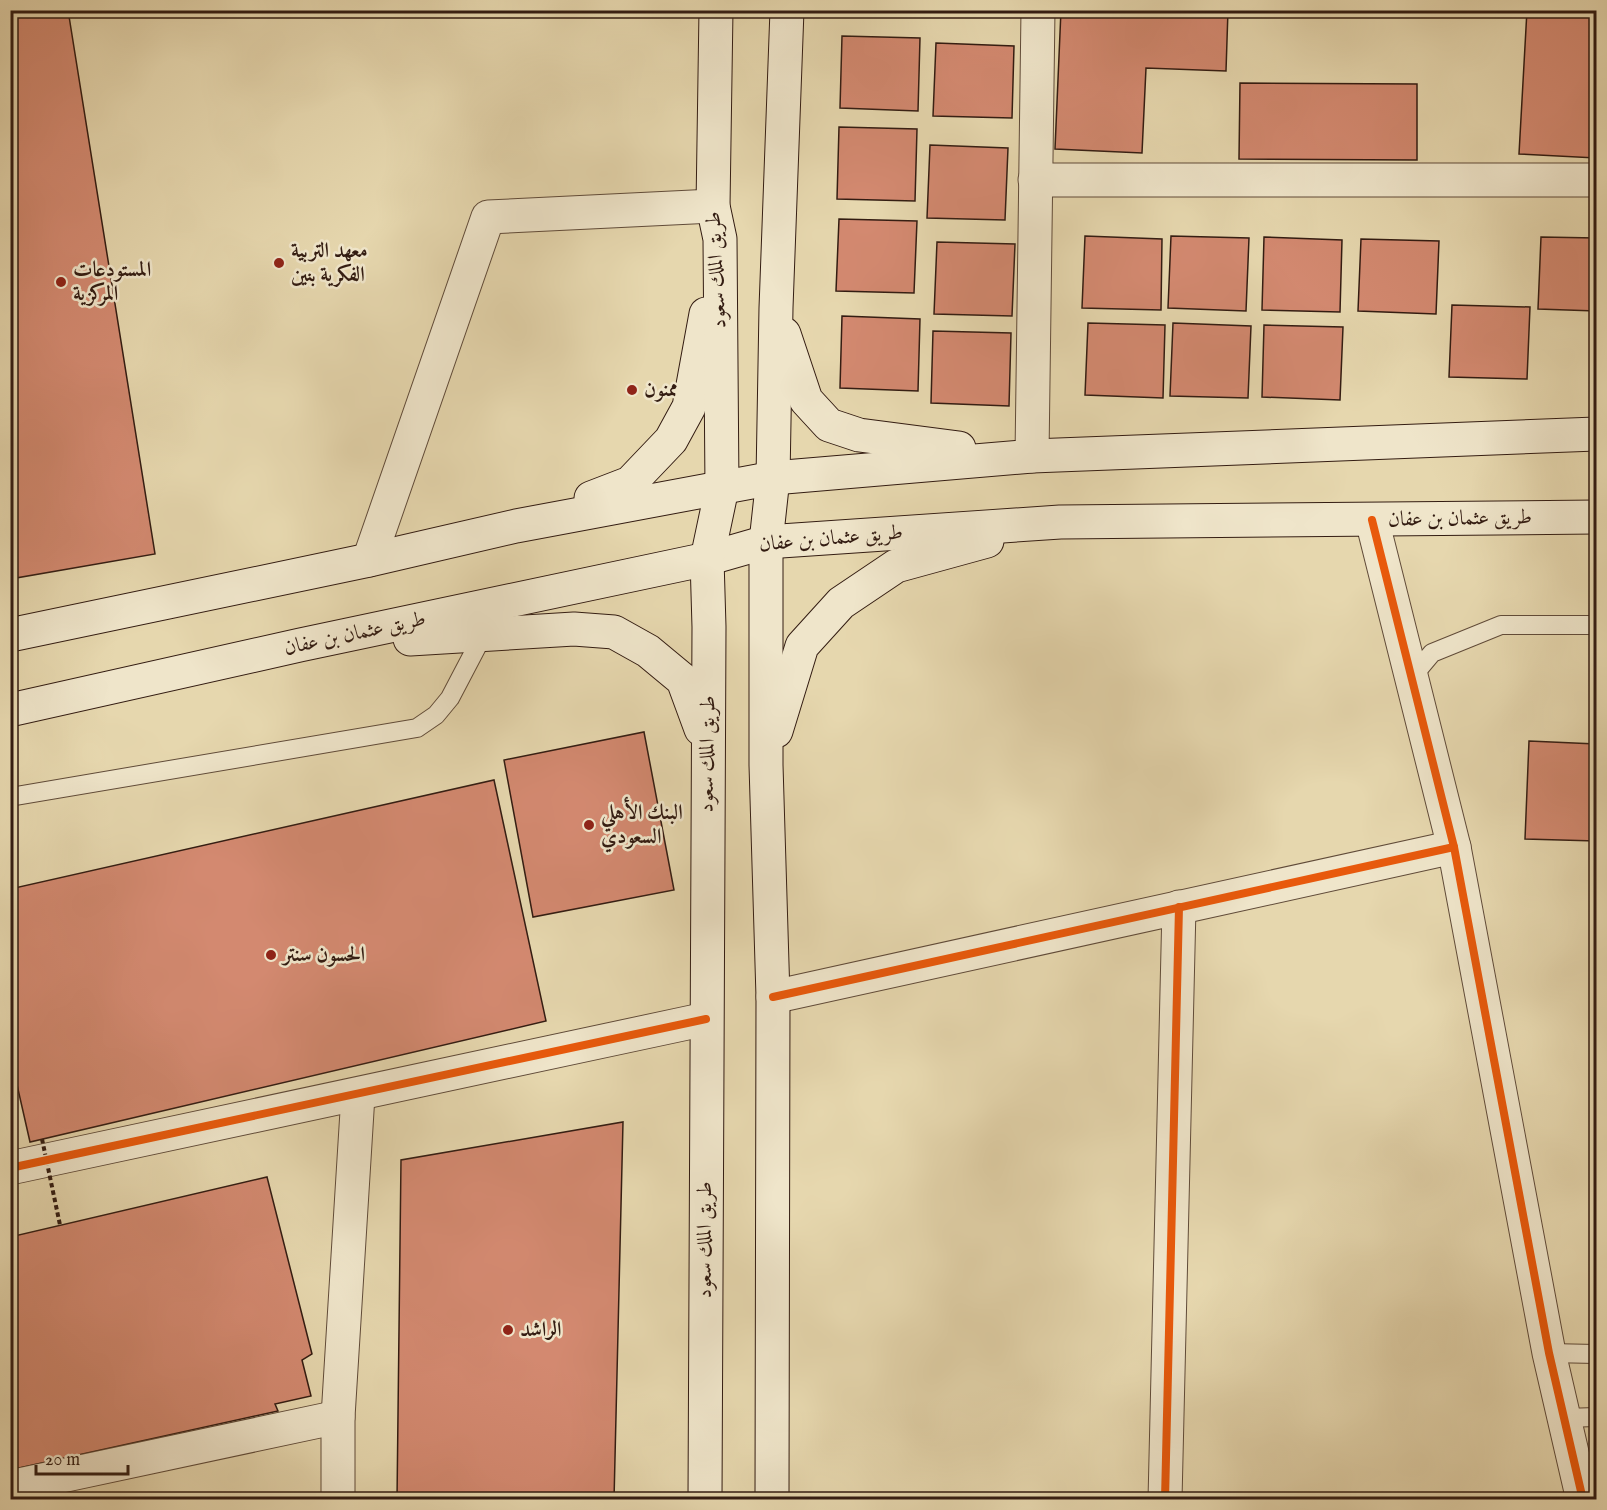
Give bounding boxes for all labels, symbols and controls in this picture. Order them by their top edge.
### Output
street label: طريق الملك سعود [700,211,734,329]
place label: معهد التربية الفكرية بنين [291,238,368,289]
marker: معهد التربية الفكرية بنين [272,256,286,270]
place label: المستودعات المركزية [73,257,151,308]
marker: المستودعات المركزية [54,275,68,289]
place label: ممنون [644,377,678,404]
marker: ممنون [625,383,639,397]
street label: طريق عثمان بن عفان [1388,504,1532,534]
street label: طريق عثمان بن عفان [758,519,904,559]
street label: طريق عثمان بن عفان [282,606,428,662]
street label: طريق الملك سعود [693,695,723,813]
place label: البنك الأهلي السعودي [600,796,683,853]
marker: البنك الأهلي السعودي [582,818,596,832]
place label: الحسون سنتر [281,942,365,969]
marker: الحسون سنتر [264,948,278,962]
street label: طريق الملك سعود [692,1181,719,1299]
place label: الراشد [520,1317,562,1344]
marker: الراشد [501,1323,515,1337]
scale bar [36,1438,128,1476]
text: 20 m [45,1449,80,1472]

